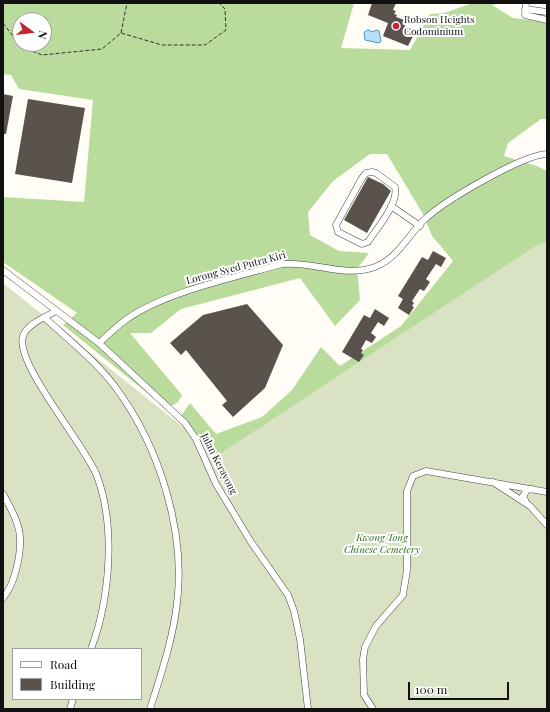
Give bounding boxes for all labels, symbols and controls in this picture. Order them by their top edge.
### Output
north arrow [12,12,52,52]
place label: Robson Heights Codominium [404,14,475,38]
marker: Robson Heights Codominium [391,21,401,31]
text: N [35,29,51,41]
street label: Lorong Syed Putra Kiri [185,249,287,287]
street label: Jalan Kerayong [198,431,240,497]
park label: Kwong Tong Chinese Cemetery [344,532,420,556]
legend [12,648,142,700]
text: Road [50,656,77,672]
scale bar [410,674,511,700]
text: Building [50,676,95,692]
text: 100 m [415,681,447,697]

